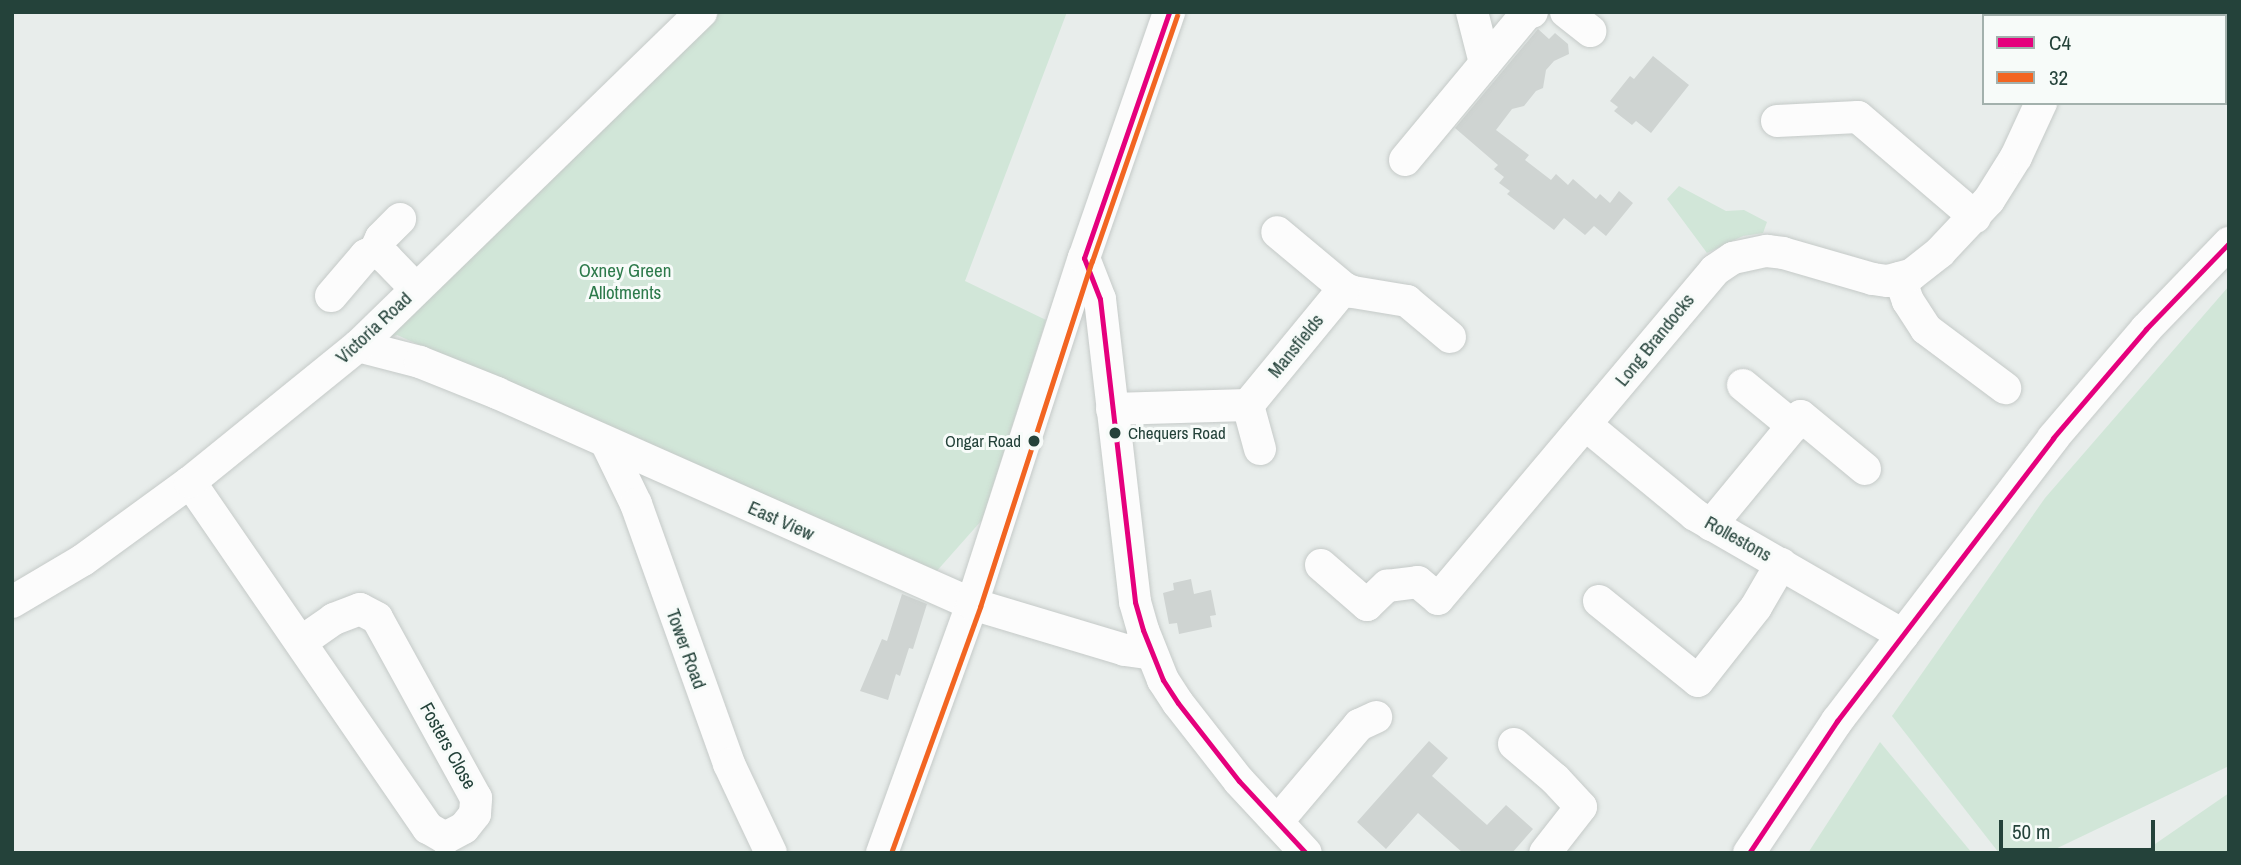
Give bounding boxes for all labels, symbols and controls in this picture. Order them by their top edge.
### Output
legend [1982,14,2227,105]
text: C4 [2049,28,2071,57]
text: 32 [2049,63,2068,92]
park label: Oxney Green Allotments [579,260,671,304]
street label: Victoria Road [331,287,417,369]
street label: Long Brandocks [1611,289,1699,391]
street label: Mansfields [1263,310,1329,382]
place label: Chequers Road [1128,423,1226,443]
marker: Chequers Road [1108,426,1122,440]
place label: Ongar Road [945,431,1021,451]
marker: Ongar Road [1027,434,1041,448]
street label: East View [744,496,818,546]
street label: Rollestons [1701,511,1775,567]
street label: Tower Road [661,606,711,692]
street label: Fosters Close [415,699,481,793]
scale bar [2003,806,2159,850]
text: 50 m [2012,817,2050,846]

